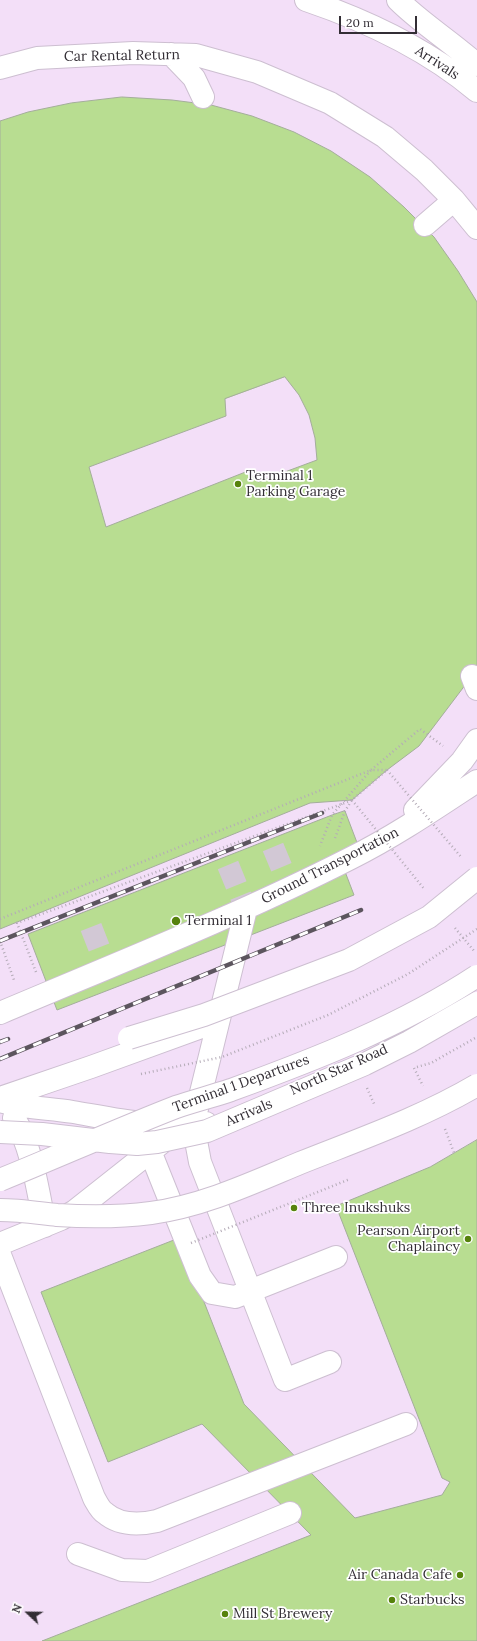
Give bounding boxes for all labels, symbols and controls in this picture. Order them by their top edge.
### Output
scale bar [341,8,419,34]
text: 20 m [346,15,374,30]
street label: Arrivals [412,43,462,83]
street label: Car Rental Return [64,47,180,65]
place label: Terminal 1 Parking Garage [246,468,345,500]
marker: Terminal 1 Parking Garage [233,479,243,489]
street label: Ground Transportation [259,824,401,908]
place label: Terminal 1 [185,913,252,929]
marker: Terminal 1 [170,915,182,927]
street label: North Star Road [288,1041,390,1099]
street label: Terminal 1 Departures [171,1051,311,1117]
street label: Arrivals [223,1096,275,1130]
place label: Three Inukshuks [302,1200,410,1216]
marker: Three Inukshuks [289,1203,299,1213]
place label: Pearson Airport Chaplaincy [357,1223,460,1256]
marker: Pearson Airport Chaplaincy [463,1234,473,1244]
place label: Air Canada Cafe [348,1567,452,1583]
marker: Air Canada Cafe [455,1570,465,1580]
place label: Starbucks [400,1592,464,1608]
north arrow [8,1593,48,1633]
marker: Starbucks [387,1595,397,1605]
text: N [9,1602,25,1615]
place label: Mill St Brewery [233,1606,332,1622]
marker: Mill St Brewery [220,1609,230,1619]

